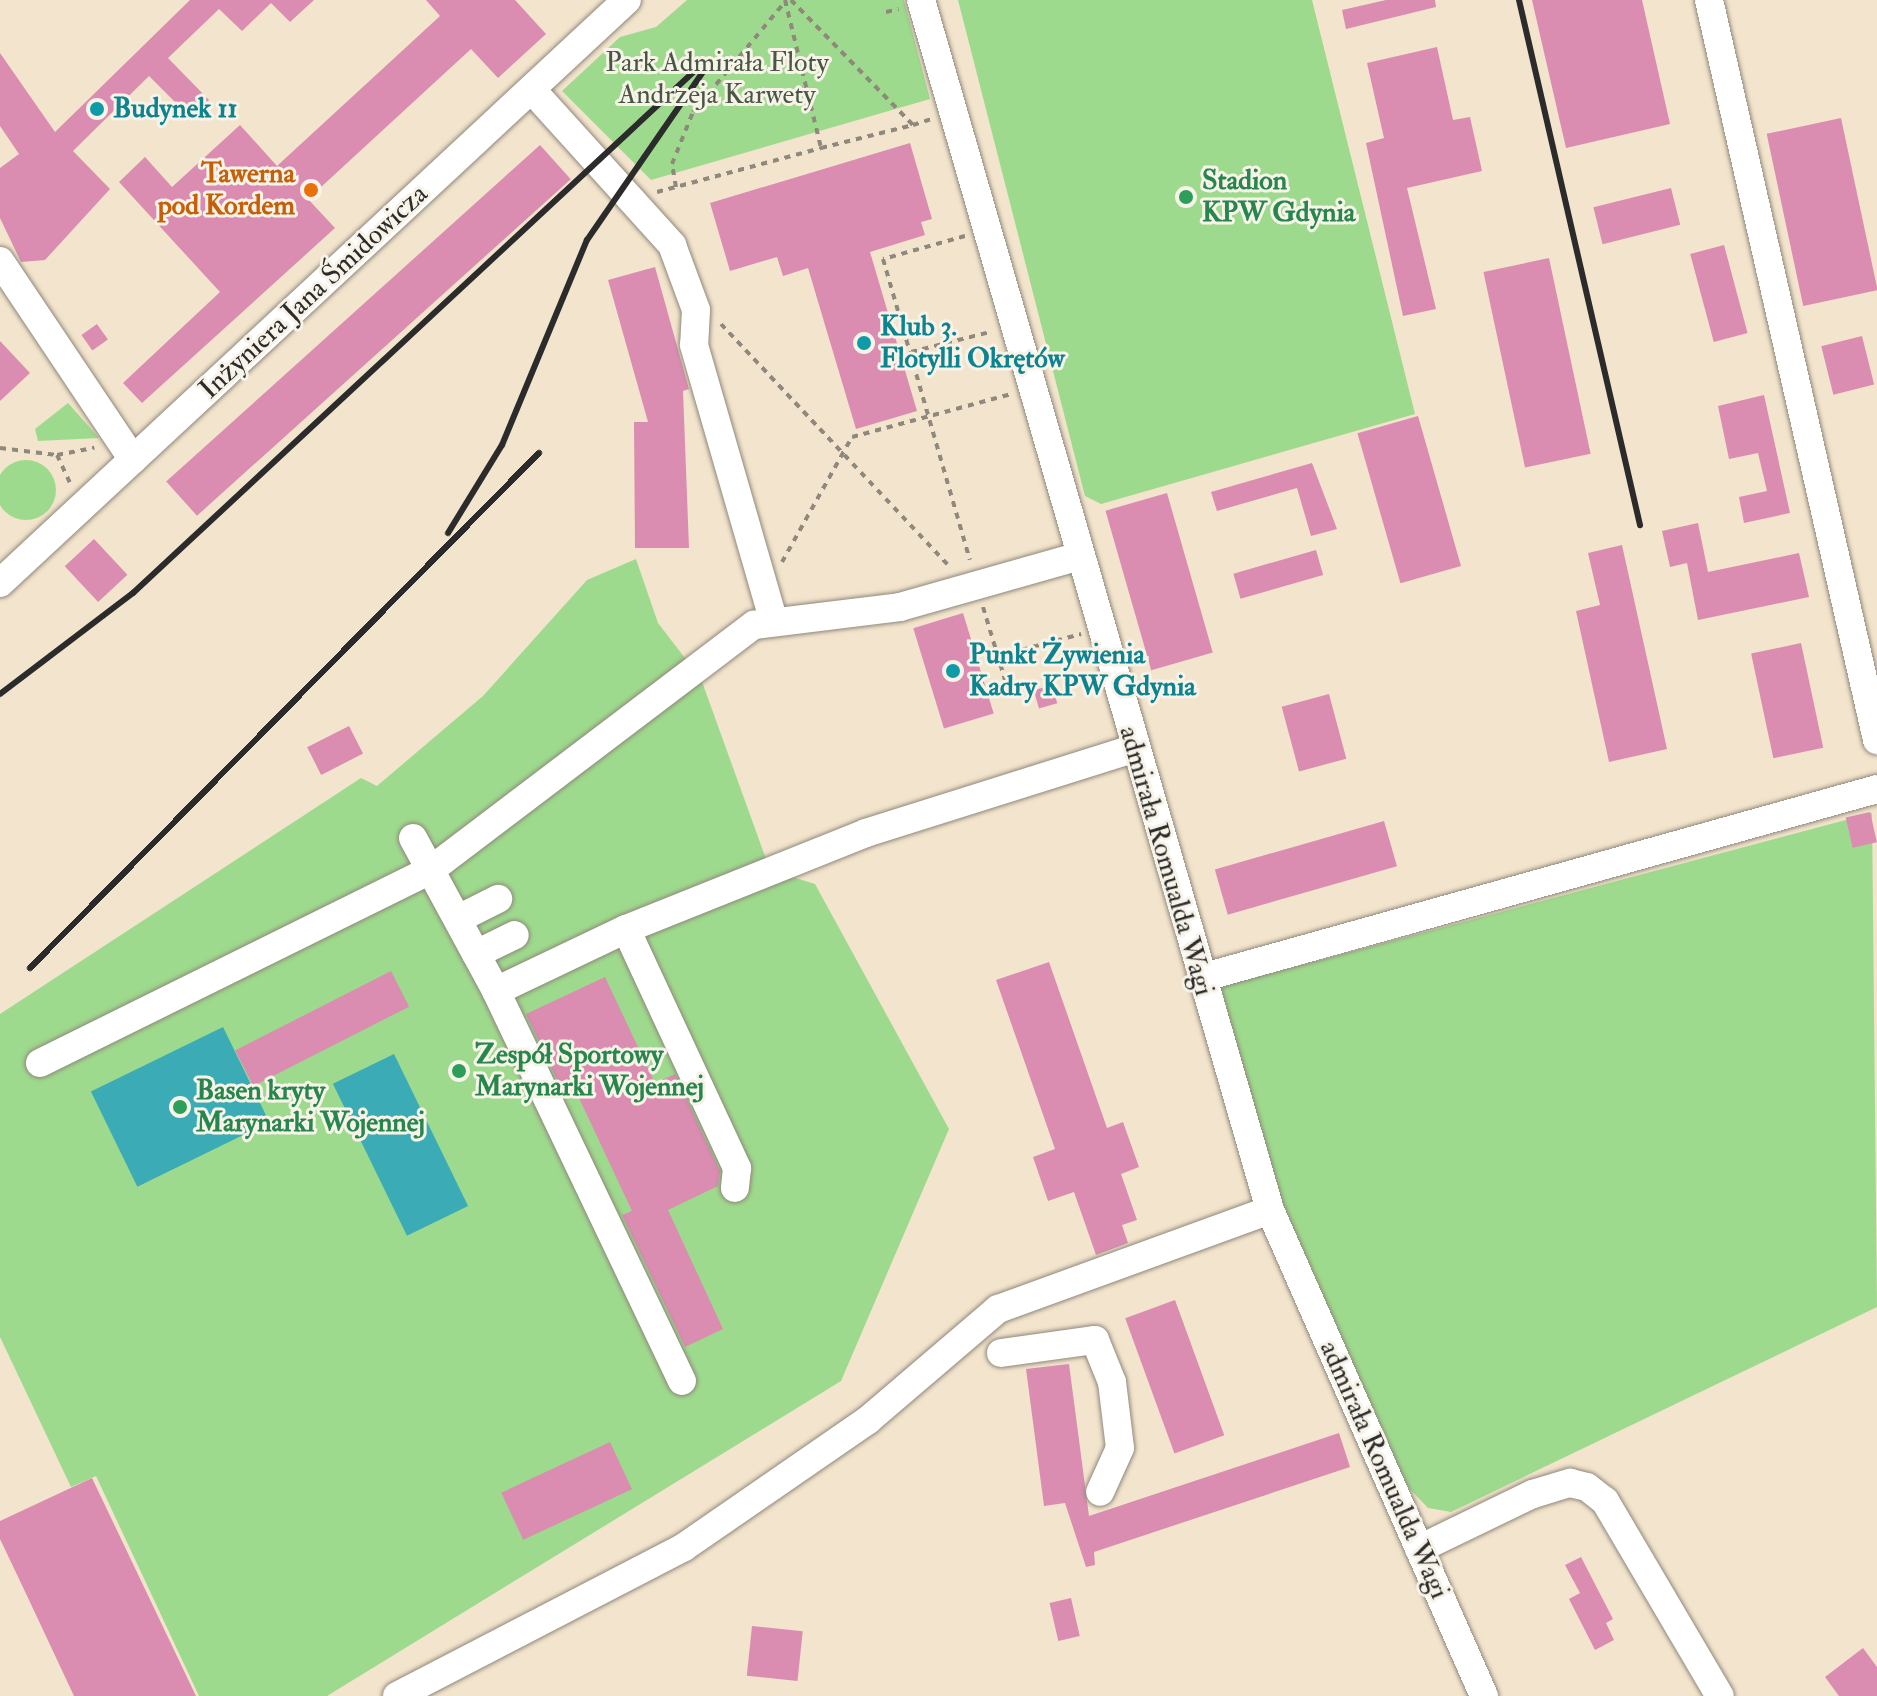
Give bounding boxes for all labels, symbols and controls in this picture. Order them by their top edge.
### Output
park label: Park Admirała Floty Andrzeja Karwety [605,46,829,112]
place label: Budynek 11 [113,92,237,126]
marker: Budynek 11 [88,100,106,118]
place label: Tawerna pod Kordem [158,157,295,223]
place label: Stadion KPW Gdynia [1202,164,1355,230]
street label: Inżyniera Jana Śmidowicza [193,178,435,406]
marker: Tawerna pod Kordem [302,181,320,199]
marker: Stadion KPW Gdynia [1177,188,1195,206]
place label: Klub 3. Flotylli Okrętów [880,310,1065,376]
marker: Klub 3. Flotylli Okrętów [855,334,873,352]
place label: Punkt Żywienia Kadry KPW Gdynia [969,638,1196,704]
marker: Punkt Żywienia Kadry KPW Gdynia [944,662,962,680]
street label: admirała Romualda Wagi [1111,722,1221,1000]
place label: Zespół Sportowy Marynarki Wojennej [475,1038,704,1104]
marker: Zespół Sportowy Marynarki Wojennej [450,1062,468,1080]
place label: Basen kryty Marynarki Wojennej [196,1074,425,1140]
marker: Basen kryty Marynarki Wojennej [171,1098,189,1116]
street label: admirała Romualda Wagi [1312,1336,1456,1604]

